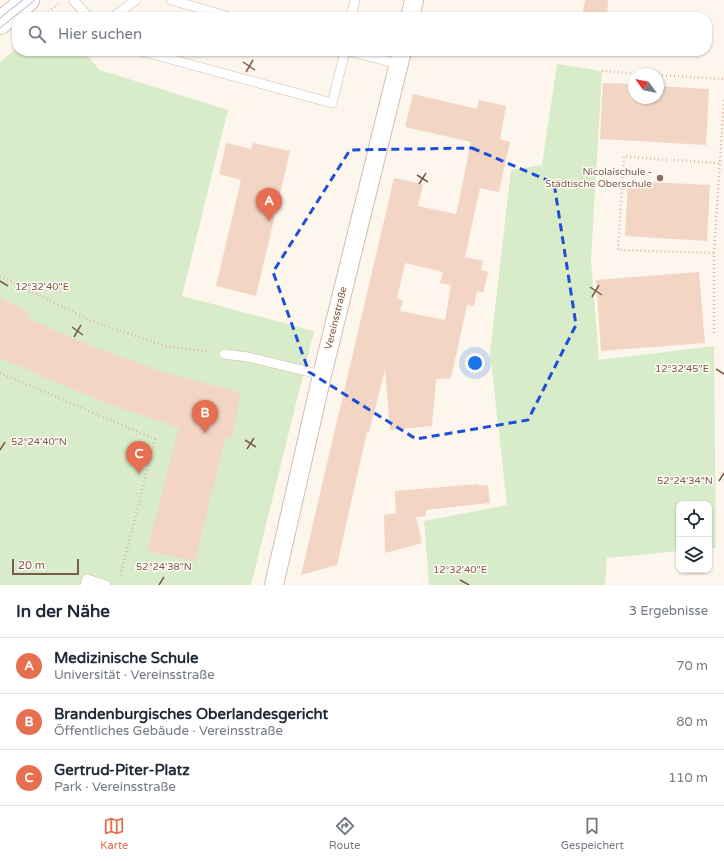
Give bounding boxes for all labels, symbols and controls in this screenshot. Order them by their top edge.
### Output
search box [12,12,712,56]
icon: search [26,23,48,45]
text: Hier suchen [58,25,142,43]
north arrow [628,68,664,104]
place label: Nicolaischule - Städtische Oberschule [545,166,652,190]
marker: Nicolaischule - Städtische Oberschule [655,173,665,183]
pin: A [256,188,282,221]
text: 12°32'40"E [15,281,69,293]
street label: Vereinsstraße [322,285,350,351]
your location [465,353,485,373]
text: 12°32'45"E [655,363,709,375]
pin: B [192,400,218,433]
text: 52°24'40"N [11,436,67,448]
pin: C [126,441,152,474]
text: 52°24'34"N [657,475,713,487]
map controls [676,501,712,573]
button: locate [676,501,712,537]
button: layers [676,537,712,573]
scale bar [12,557,79,576]
text: 20 m [18,559,45,572]
text: 52°24'38"N [136,561,192,573]
text: 12°32'40"E [433,564,487,576]
text: In der Nähe [16,601,110,622]
text: 3 Ergebnisse [629,603,708,619]
text: Medizinische Schule [54,649,198,667]
text: A [24,658,34,674]
text: 70 m [676,658,708,674]
text: Universität · Vereinsstraße [54,667,215,683]
text: Brandenburgisches Oberlandesgericht [54,705,328,723]
text: B [24,714,34,730]
text: 80 m [676,714,708,730]
text: Öffentliches Gebäude · Vereinsstraße [54,723,283,739]
text: Gertrud-Piter-Platz [54,761,190,779]
text: C [24,770,34,786]
text: 110 m [668,770,708,786]
text: Park · Vereinsstraße [54,779,176,795]
tab: Karte [100,815,128,852]
tab: Route [329,815,360,852]
tab: Gespeichert [561,815,624,852]

